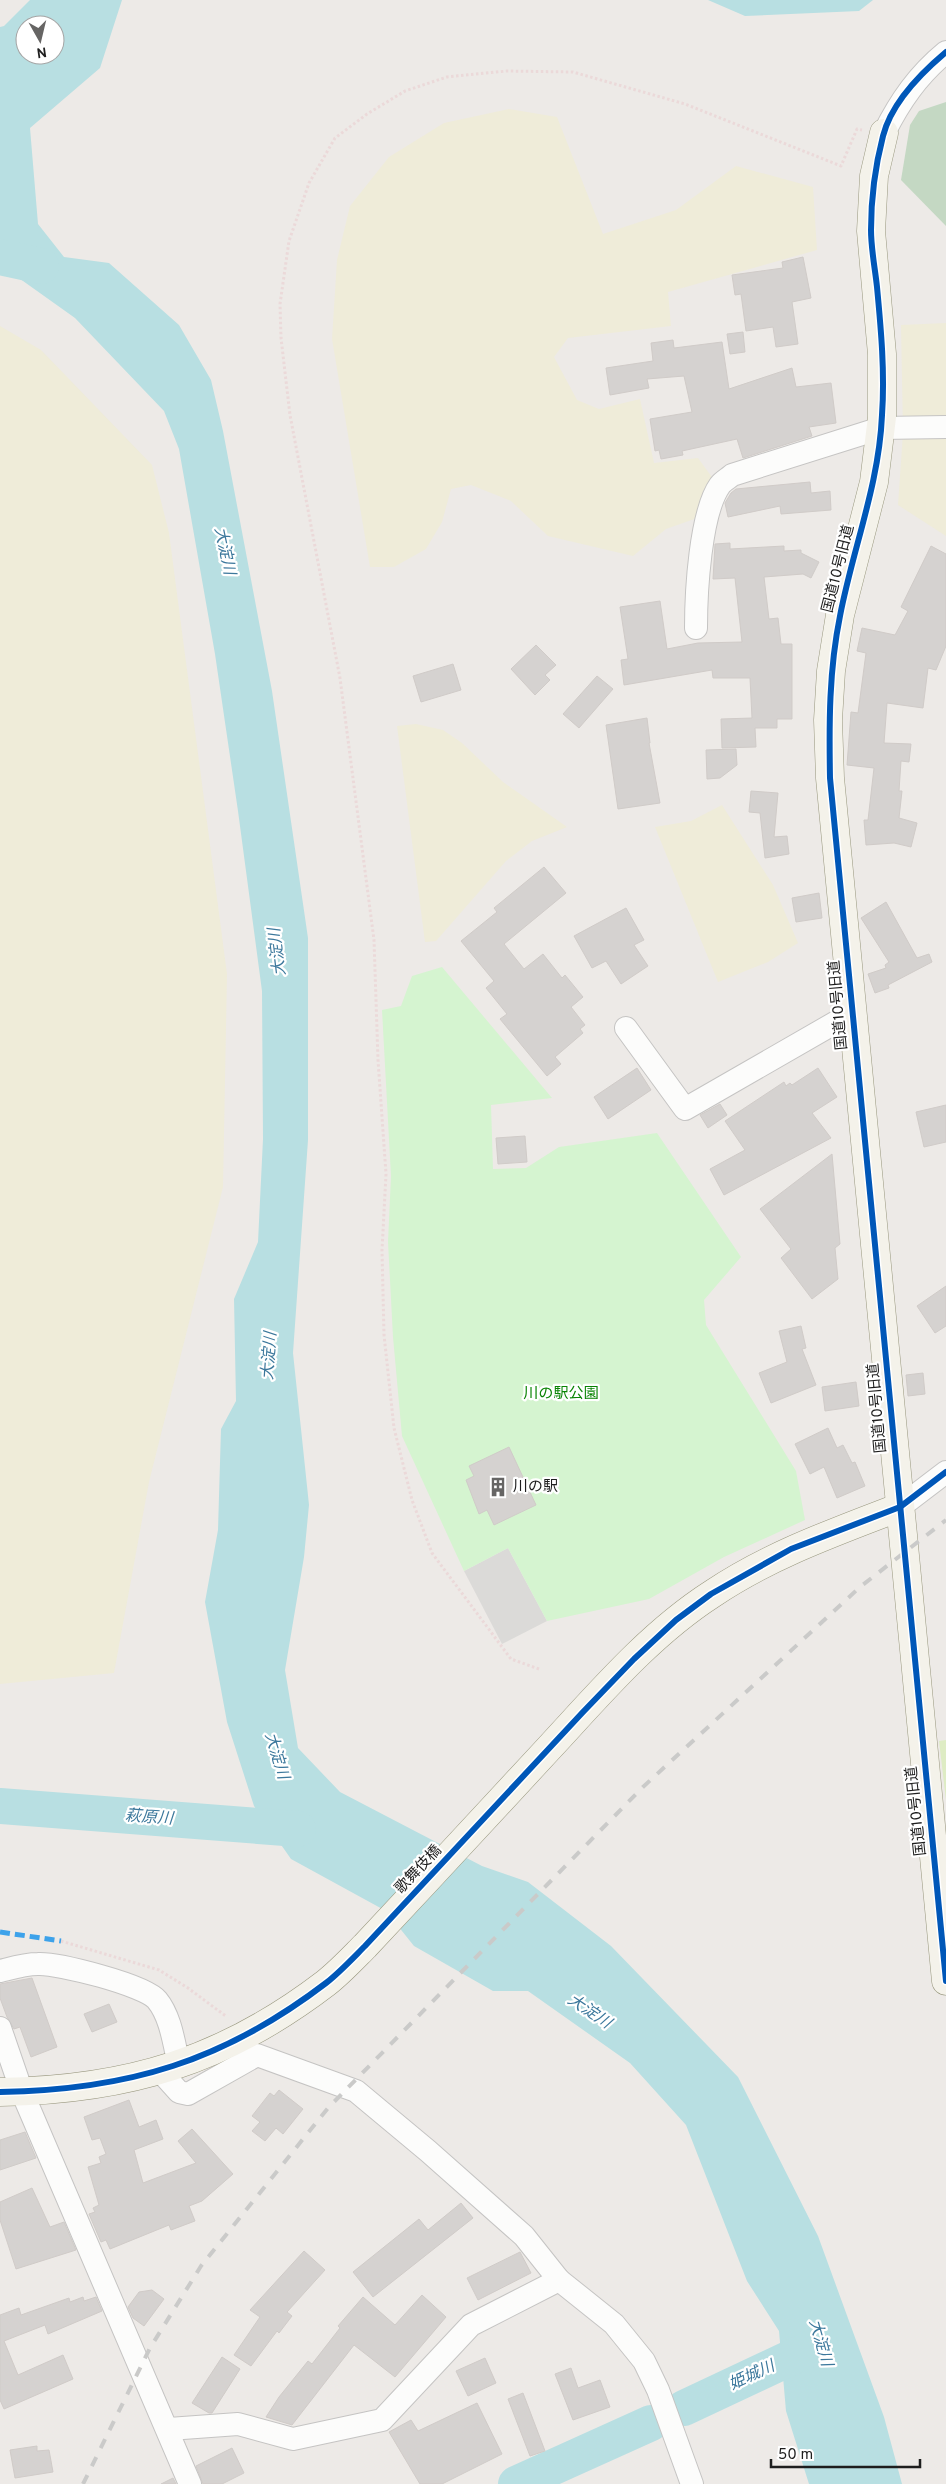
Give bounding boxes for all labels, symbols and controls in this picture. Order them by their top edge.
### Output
north arrow [15,15,65,65]
text: N [35,42,48,61]
street label: 国道10号旧道 [819,523,859,615]
water label: 大淀川 [209,525,239,579]
water label: 大淀川 [265,925,291,977]
street label: 国道10号旧道 [826,959,852,1051]
water label: 大淀川 [258,1329,282,1381]
street label: 国道10号旧道 [865,1362,891,1454]
park label: 川の駅公園 [523,1385,599,1404]
building icon: 川の駅 [487,1476,509,1498]
place label: 川の駅 [513,1478,558,1497]
water label: 大淀川 [259,1730,293,1784]
street label: 国道10号旧道 [903,1765,931,1857]
water label: 萩原川 [124,1806,176,1830]
street label: 歌舞伎橋 [392,1842,446,1898]
water label: 大淀川 [564,1990,616,2035]
water label: 大淀川 [804,2317,837,2371]
water label: 姫城川 [726,2356,780,2395]
scale bar [771,2436,920,2468]
text: 50 m [778,2446,813,2465]

